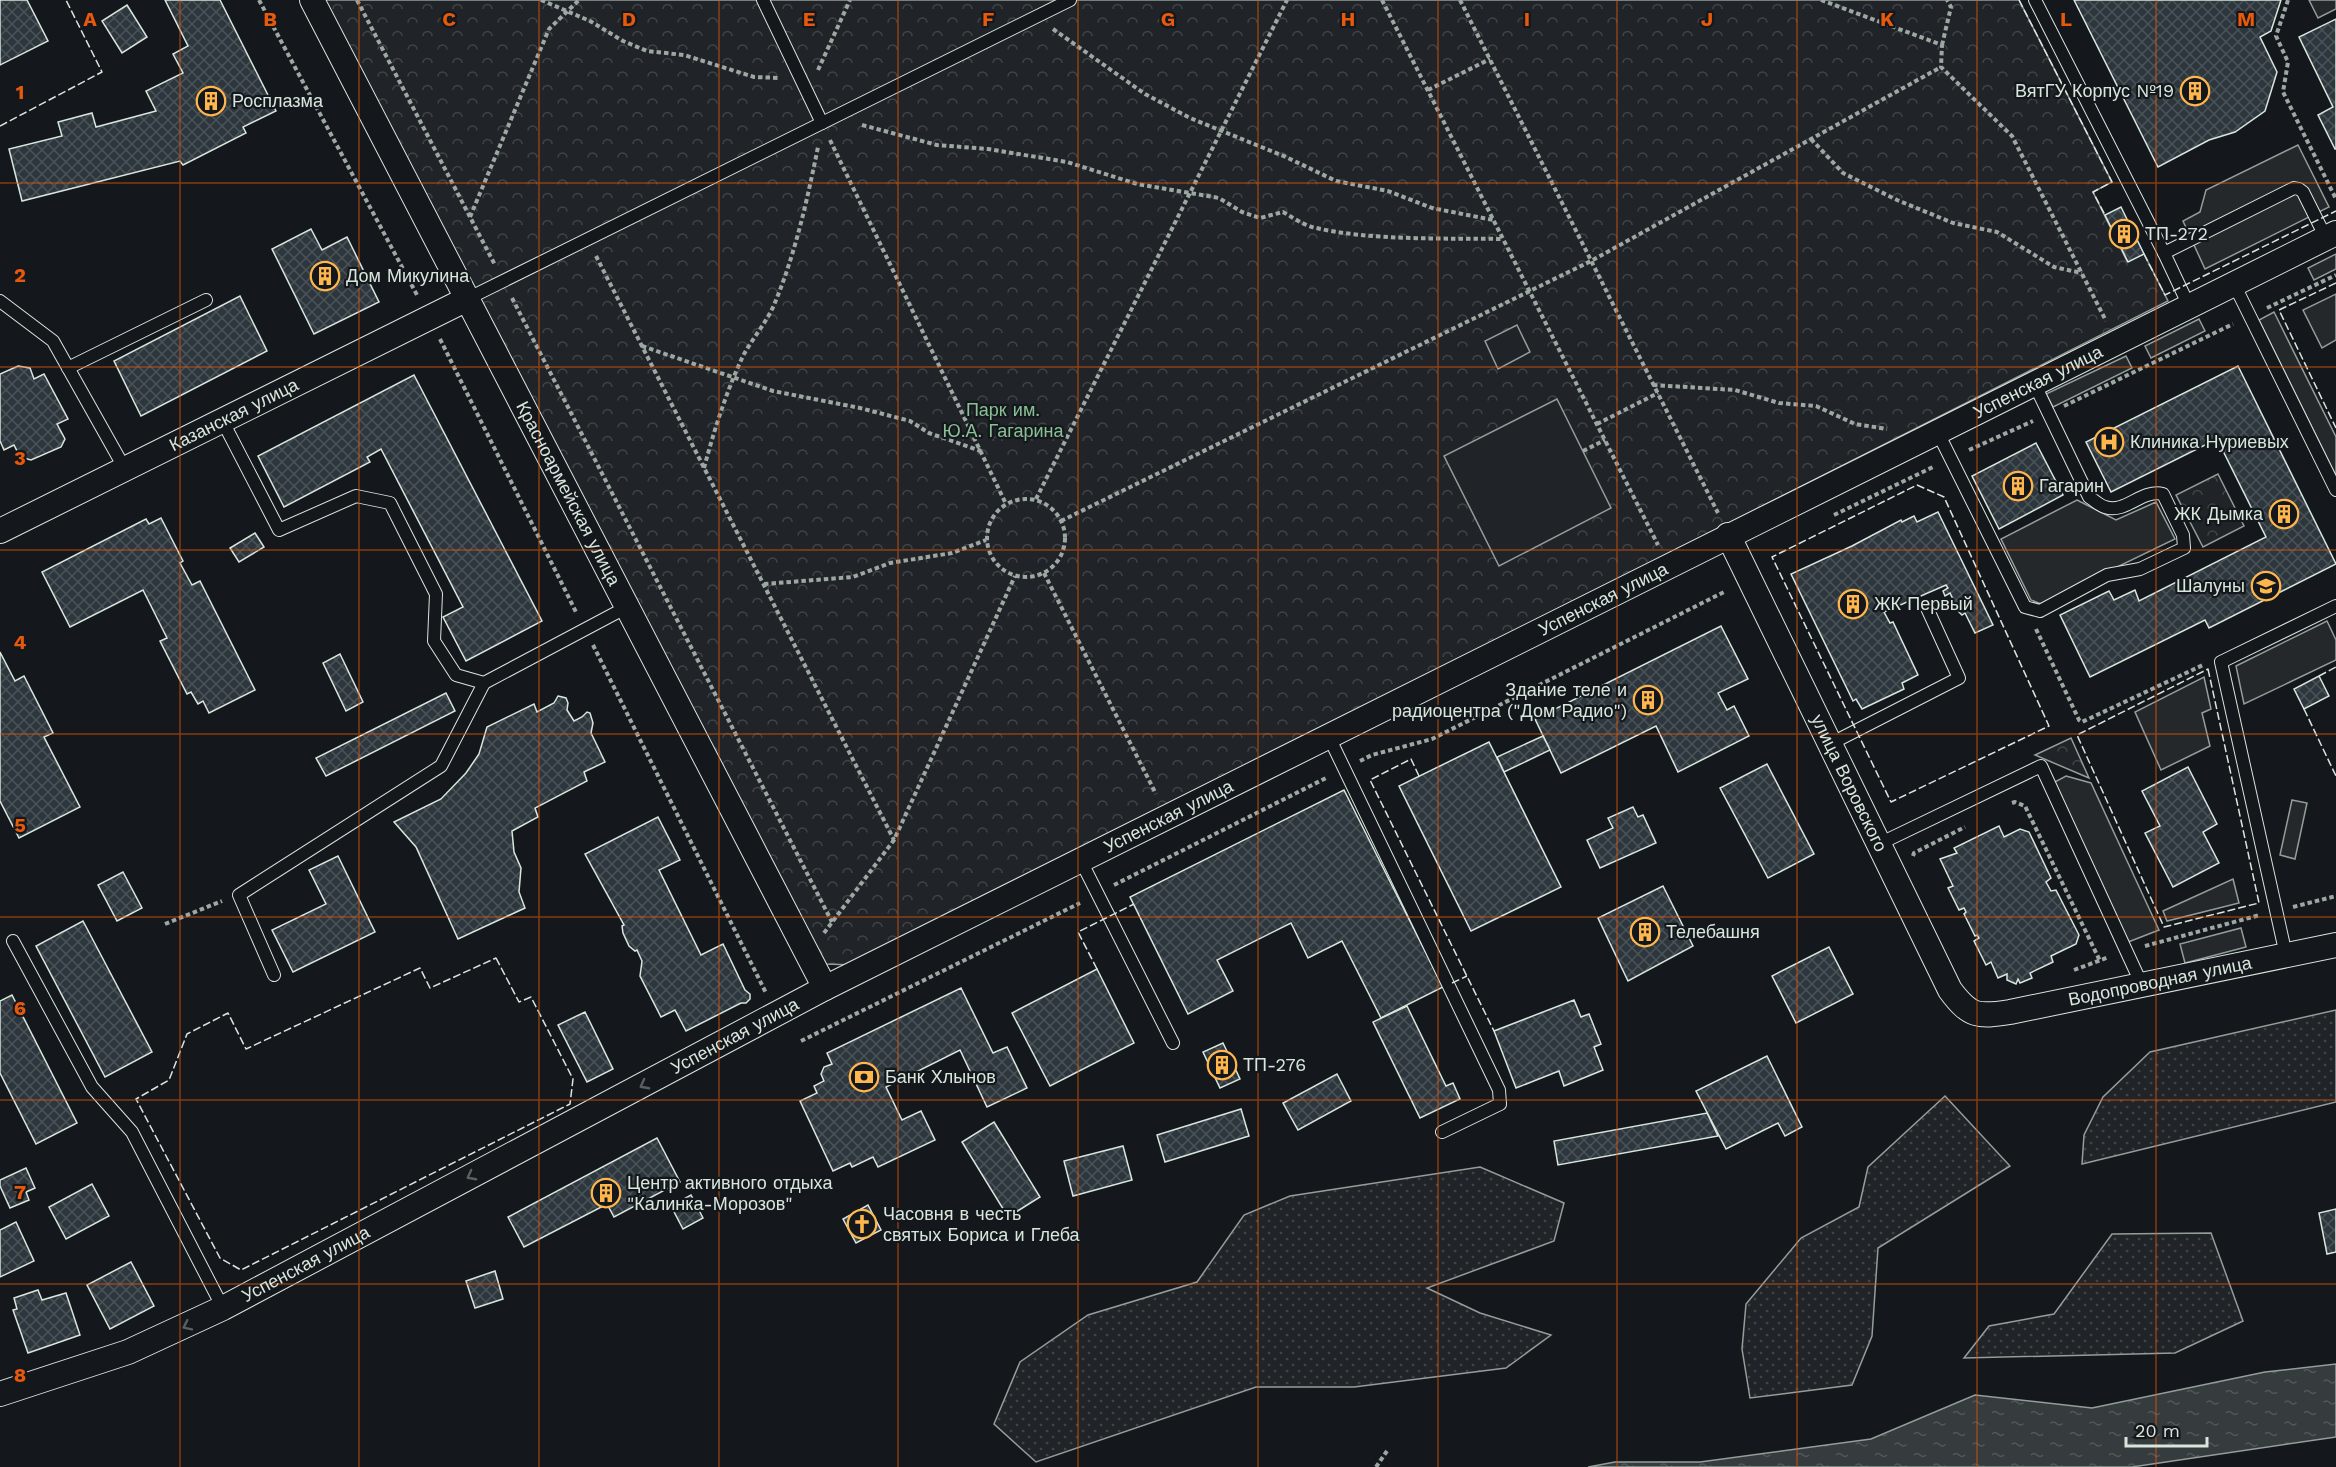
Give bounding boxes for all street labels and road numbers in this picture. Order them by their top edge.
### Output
street label: Успенская улица [1970,340,2107,423]
street label: Казанская улица [166,373,302,455]
street label: Красноармейская улица [512,398,626,590]
street label: Успенская улица [1535,557,1672,640]
street label: улица Воровского [1807,711,1892,855]
street label: Успенская улица [1100,775,1237,857]
street label: Водопроводная улица [2066,951,2254,1010]
street label: Успенская улица [667,993,803,1078]
street label: Успенская улица [238,1221,374,1306]

